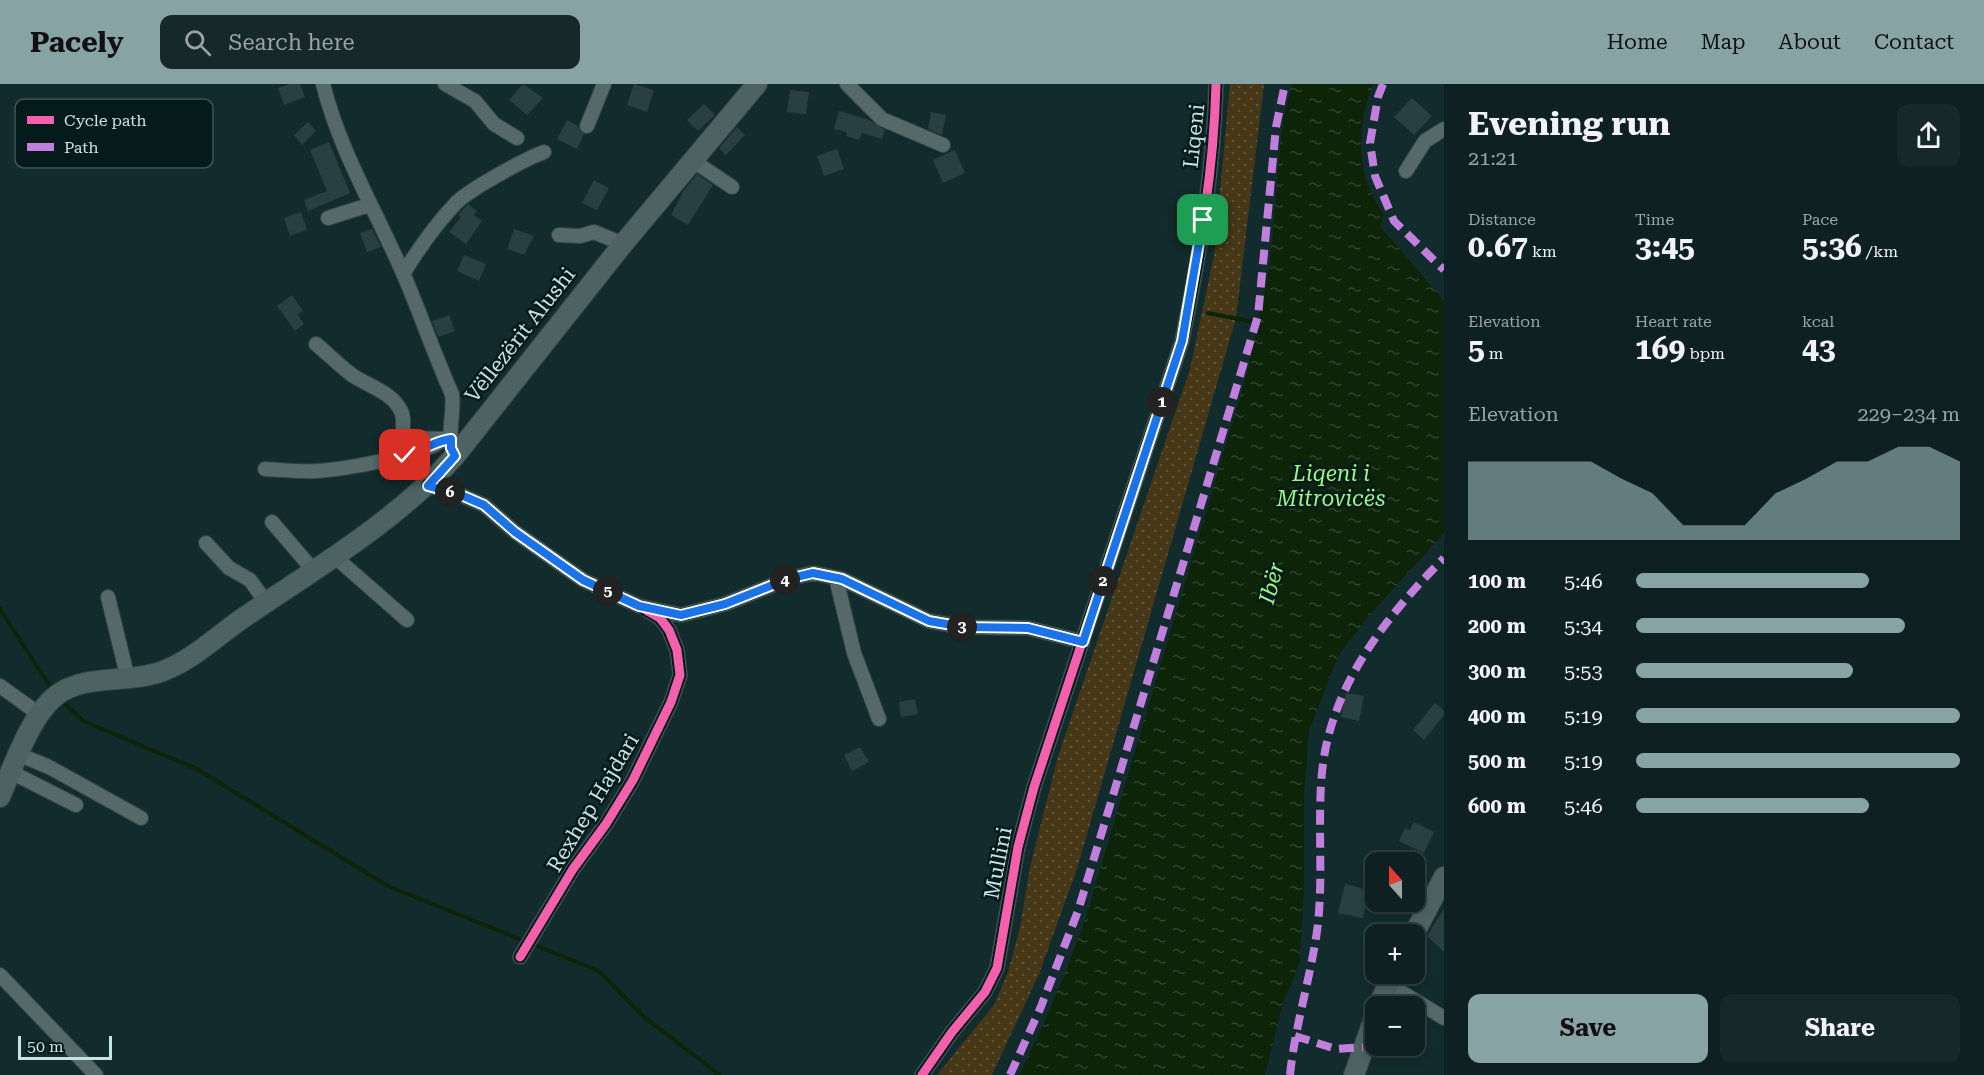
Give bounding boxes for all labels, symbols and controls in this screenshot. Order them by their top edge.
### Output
search box [160,15,580,69]
text: Pacely [30,26,124,59]
icon: search [181,26,214,59]
text: Search here [229,30,355,55]
text: Home [1607,30,1668,54]
text: Map [1701,30,1746,54]
text: About [1779,30,1841,54]
text: Contact [1874,30,1954,54]
legend [15,99,213,168]
street label: Liqeni [1179,102,1209,169]
text: Evening run [1468,104,1670,143]
button: share [1897,104,1960,167]
text: Cycle path [64,111,147,130]
text: Path [64,138,99,157]
text: 21:21 [1468,146,1518,170]
pin [1177,194,1228,245]
icon: arrive [1186,203,1219,236]
text: Distance [1468,210,1536,229]
text: Time [1635,210,1674,229]
text: Pace [1802,210,1838,229]
text: 0.67 [1468,229,1528,264]
text: 3:45 [1635,229,1695,264]
text: 5:36 [1802,229,1862,264]
text: km [1528,242,1557,261]
text: /km [1862,242,1898,261]
street label: Vëllezërit Alushi [460,263,580,407]
text: Elevation [1468,312,1541,331]
text: Heart rate [1635,312,1712,331]
text: kcal [1802,312,1834,331]
text: 5 [1468,331,1485,366]
text: 169 [1635,331,1685,366]
text: 43 [1802,331,1836,366]
text: m [1485,344,1503,363]
text: bpm [1685,344,1725,363]
pin: 1 [1147,387,1177,417]
text: 1 [1158,392,1166,411]
text: Elevation [1468,402,1559,426]
text: 229–234 m [1857,402,1960,426]
pin [379,429,430,480]
icon: check [388,438,421,471]
water label: Liqeni i Mitrovicës [1276,461,1385,511]
pin: 6 [435,477,465,507]
text: 6 [446,482,454,501]
water label: Ibër [1254,560,1289,608]
pin: 4 [770,565,800,595]
pin: 2 [1088,566,1118,596]
text: 100 m [1468,569,1526,593]
text: 5:46 [1564,569,1603,593]
text: 4 [781,570,789,589]
text: 2 [1099,571,1107,590]
pin: 5 [593,576,623,606]
text: 5 [604,581,612,600]
pin: 3 [947,612,977,642]
text: 200 m [1468,614,1526,638]
text: 5:34 [1564,614,1603,638]
text: 3 [958,617,966,636]
text: 300 m [1468,659,1526,683]
text: 5:53 [1564,659,1603,683]
text: 400 m [1468,704,1526,728]
text: 5:19 [1564,704,1603,728]
street label: Rexhep Hajdari [542,729,644,876]
text: 500 m [1468,749,1526,773]
text: 5:19 [1564,749,1603,773]
text: 600 m [1468,794,1526,818]
text: 5:46 [1564,794,1603,818]
street label: Mullini [979,825,1017,901]
north arrow [1365,852,1425,912]
map controls [1365,852,1425,1056]
button: + [1365,924,1425,984]
button: Save [1468,994,1708,1063]
button: Share [1720,994,1960,1063]
button: − [1365,996,1425,1056]
scale bar [18,1033,112,1060]
text: 50 m [27,1037,64,1056]

